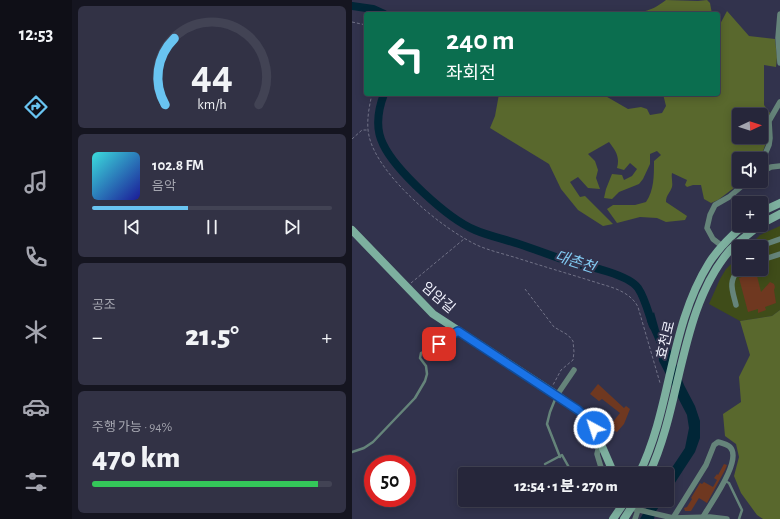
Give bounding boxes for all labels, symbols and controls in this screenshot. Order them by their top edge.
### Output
text: 12:53 [19,26,53,44]
text: 240 m [446,27,515,55]
icon: left [380,28,432,80]
text: 44 [191,55,233,96]
text: 좌회전 [446,65,496,83]
icon: directions [22,93,50,121]
text: km/h [197,98,227,112]
north arrow [732,108,768,144]
map controls [732,108,768,276]
button: sound [732,152,768,188]
text: 102.8 FM [152,158,204,173]
icon: music [22,168,50,196]
text: 음악 [152,180,176,193]
button: + [732,196,768,232]
icon: previous [121,216,143,238]
icon: pause [201,216,223,238]
icon: next [281,216,303,238]
button: − [732,240,768,276]
icon: phone [22,243,50,271]
water label: 대촌천 [553,248,599,276]
street label: 임암길 [419,279,458,316]
text: 공조 [92,299,116,312]
icon: climate [22,318,50,346]
street label: 효천로 [653,319,677,360]
text: 21.5° [185,321,239,351]
text: − [92,326,103,348]
text: + [321,326,332,348]
pin [422,327,456,361]
icon: arrive [428,333,450,355]
icon: car [22,393,50,421]
position arrow [573,407,615,449]
text: 주행 가능 · 94% [92,421,172,434]
text: 470 km [92,443,180,473]
speed limit sign: 50 [364,455,416,507]
icon: filters [22,468,50,496]
text: 12:54 · 1 분 · 270 m [514,479,618,494]

